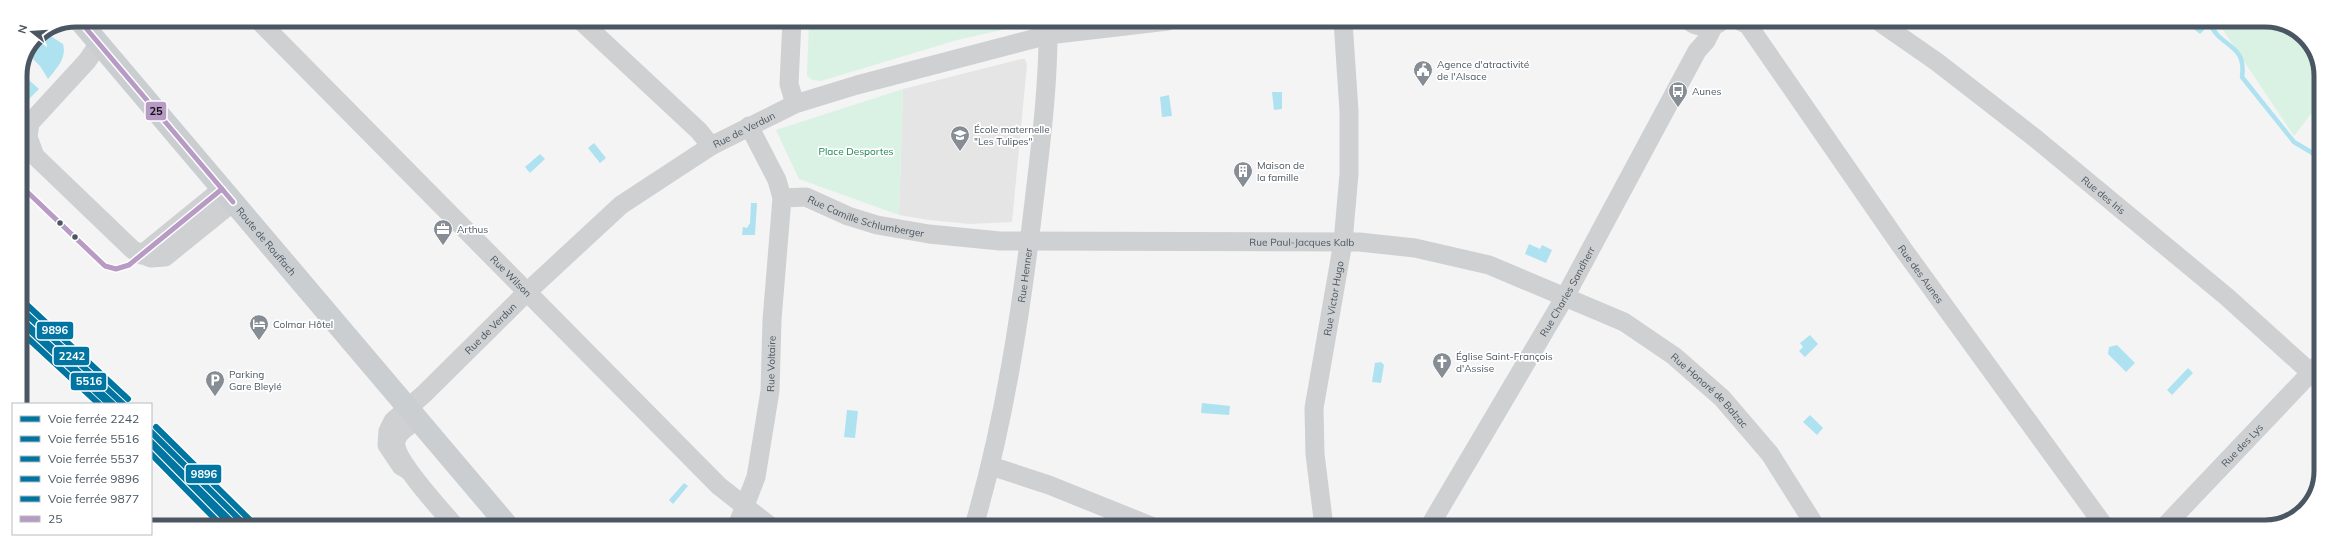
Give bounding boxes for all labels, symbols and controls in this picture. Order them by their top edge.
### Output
north arrow [12,12,52,52]
text: N [15,23,30,35]
place label: Agence d'atractivité de l'Alsace [1437,58,1529,83]
public building icon: Agence d'atractivité de l'Alsace [1412,59,1434,87]
bus stop icon: Aunes [1667,80,1689,108]
place label: Aunes [1692,85,1721,98]
line badge: 25 [145,101,167,121]
text: 25 [149,104,163,118]
street label: Rue de Verdun [711,109,777,151]
place label: École maternelle "Les Tulipes" [974,123,1050,148]
school or university icon: École maternelle "Les Tulipes" [949,124,971,152]
park label: Place Desportes [818,145,894,158]
place label: Maison de la famille [1257,159,1305,184]
building icon: Maison de la famille [1232,160,1254,188]
street label: Rue des Iris [2079,173,2128,217]
street label: Rue Camille Schlumberger [806,192,926,240]
street label: Route de Rouffach [234,204,299,278]
unlabelled marker [55,218,65,228]
office icon: Arthus [432,218,454,246]
place label: Arthus [457,223,488,236]
unlabelled marker [70,232,80,242]
street label: Rue Paul-Jacques Kalb [1249,235,1354,248]
street label: Rue des Aunes [1895,242,1947,306]
street label: Rue Charles Sandherr [1536,244,1598,339]
street label: Rue Henner [1014,247,1035,303]
street label: Rue Wilson [488,252,535,300]
street label: Rue Victor Hugo [1320,260,1346,337]
street label: Rue de Verdun [462,300,519,357]
hotel icon: Colmar Hôtel [248,313,270,341]
place label: Colmar Hôtel [273,318,333,331]
line badge: 9896 [36,321,74,340]
text: 9896 [42,323,69,337]
street label: Rue Voltaire [763,335,778,392]
line badge: 2242 [53,346,90,366]
text: 2242 [59,349,86,363]
place label: Église Saint-François d'Assise [1456,350,1553,375]
street label: Rue Honoré de Balzac [1668,350,1751,431]
church icon: Église Saint-François d'Assise [1431,351,1453,379]
place label: Parking Gare Bleylé [229,368,282,393]
parking icon: Parking Gare Bleylé [204,369,226,397]
line badge: 5516 [70,372,107,391]
text: 5516 [76,374,103,388]
legend [12,403,152,535]
text: Voie ferrée 2242 [48,411,139,426]
street label: Rue des Lys [2218,421,2266,470]
text: Voie ferrée 5516 [48,431,139,446]
text: Voie ferrée 5537 [48,451,139,466]
line badge: 9896 [185,464,222,484]
text: 9896 [191,467,218,481]
text: Voie ferrée 9896 [48,471,139,486]
text: Voie ferrée 9877 [48,491,139,506]
text: 25 [48,511,62,526]

